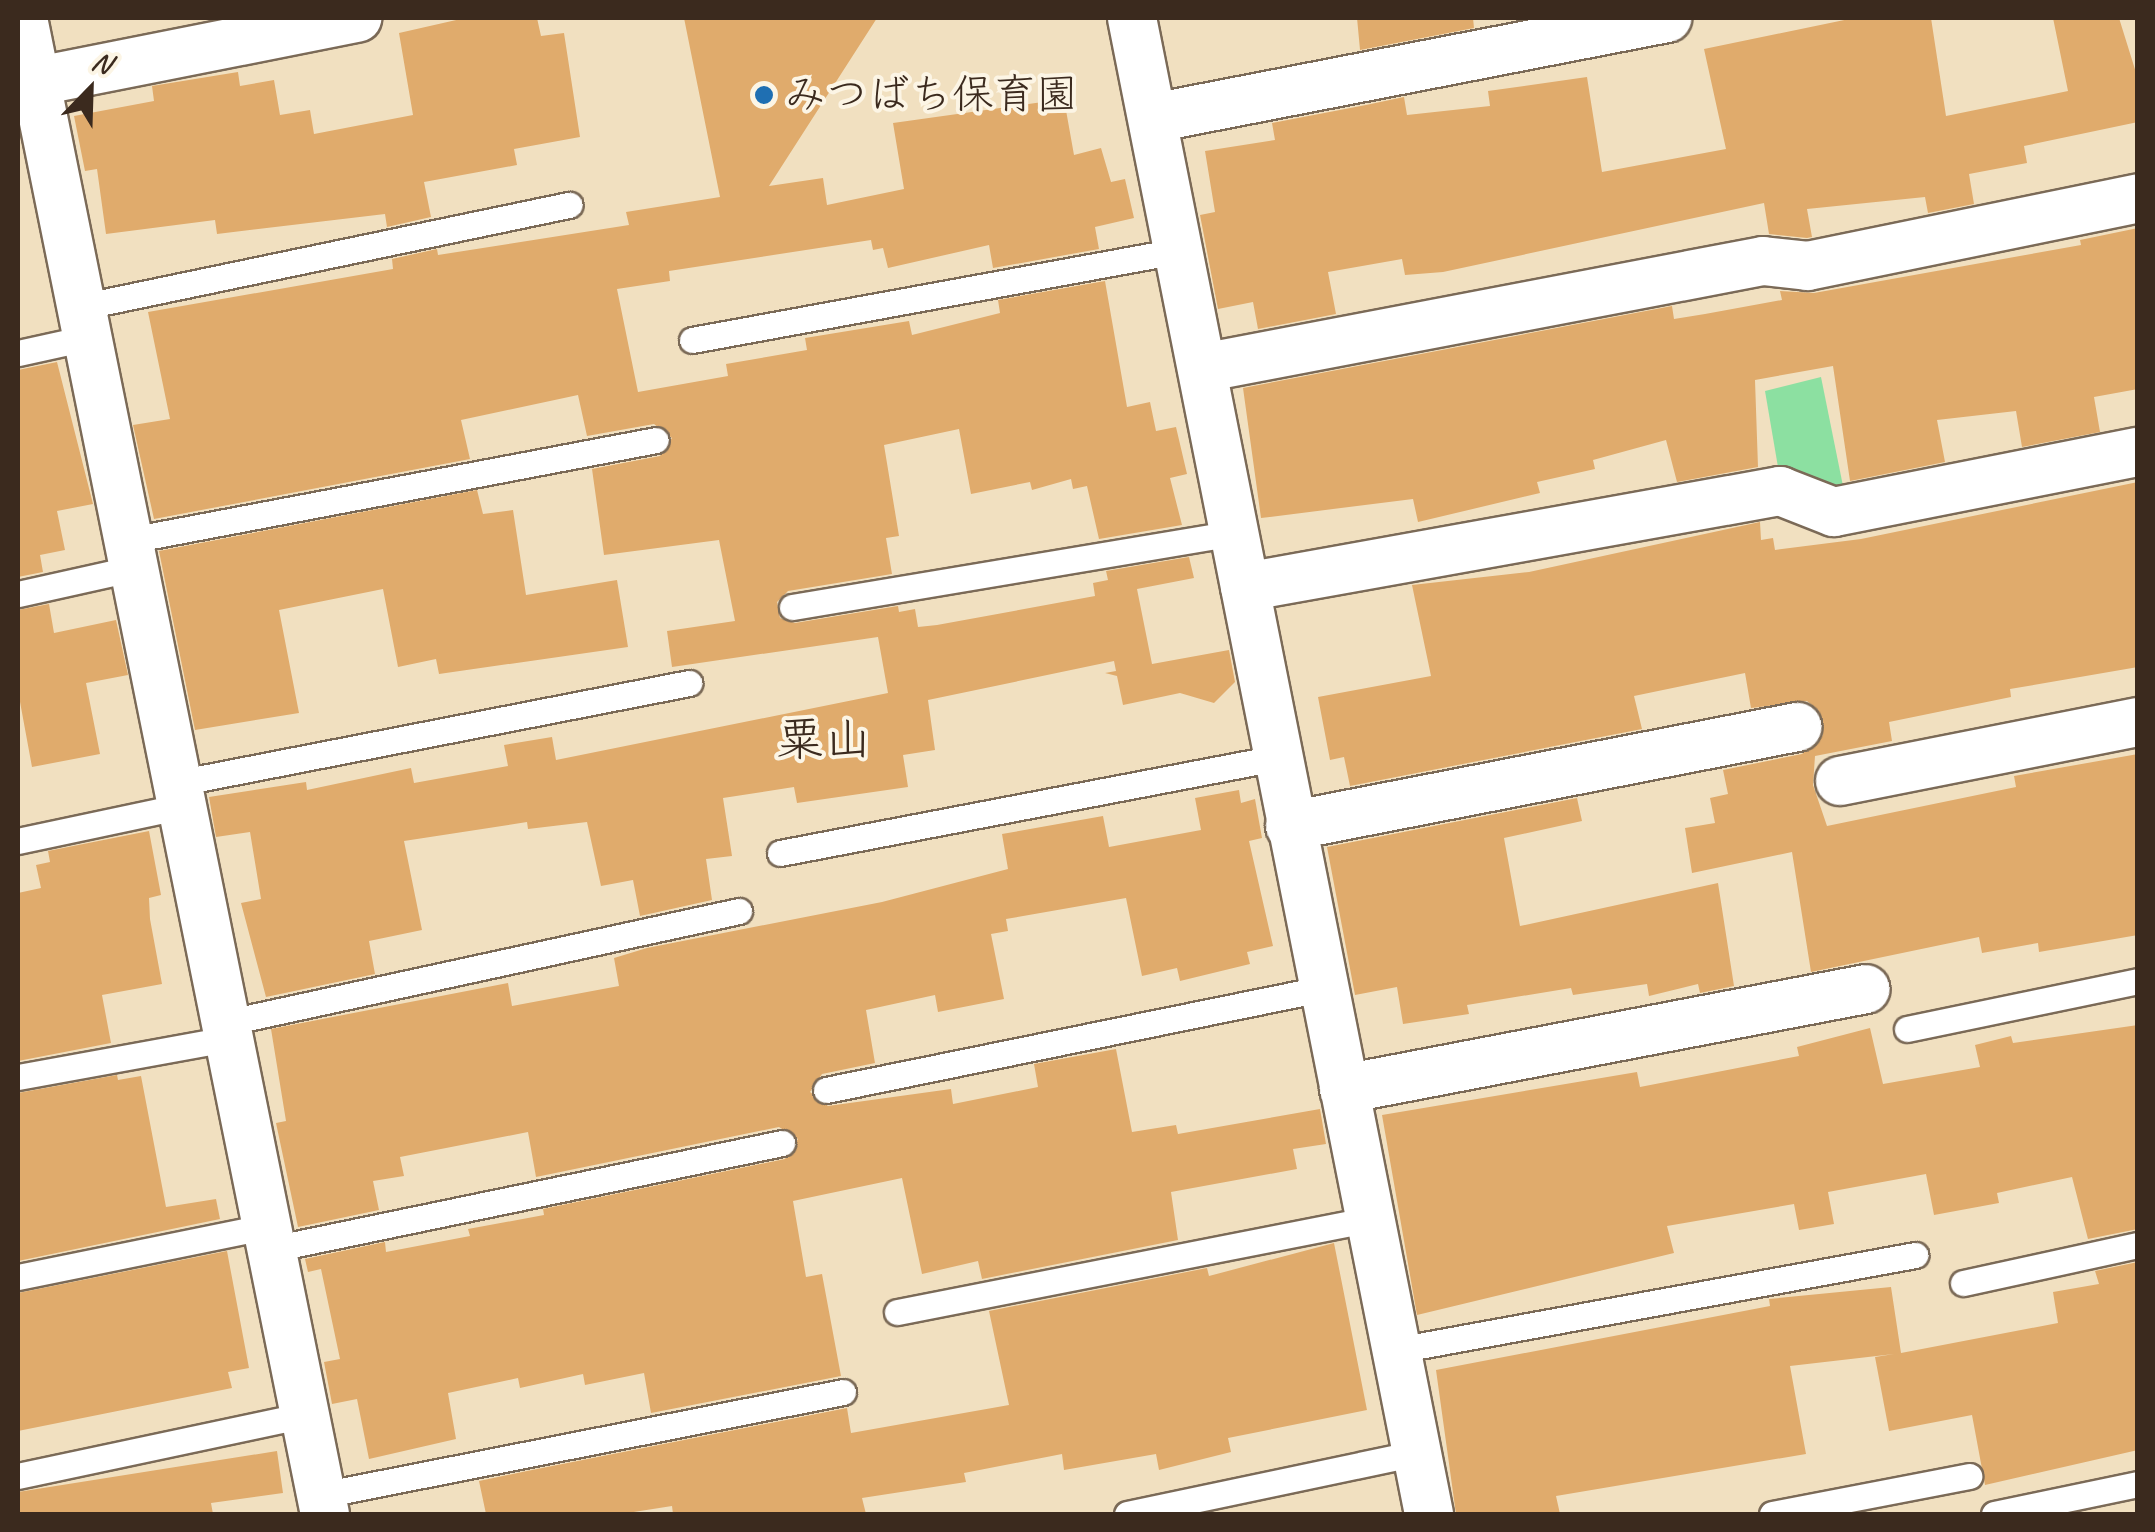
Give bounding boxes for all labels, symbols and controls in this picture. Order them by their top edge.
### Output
north arrow [40,40,140,140]
text: N [87,42,117,81]
place label: みつばち保育園 [784,70,1078,120]
marker: みつばち保育園 [753,84,775,106]
district label: 粟山 [776,711,872,769]

